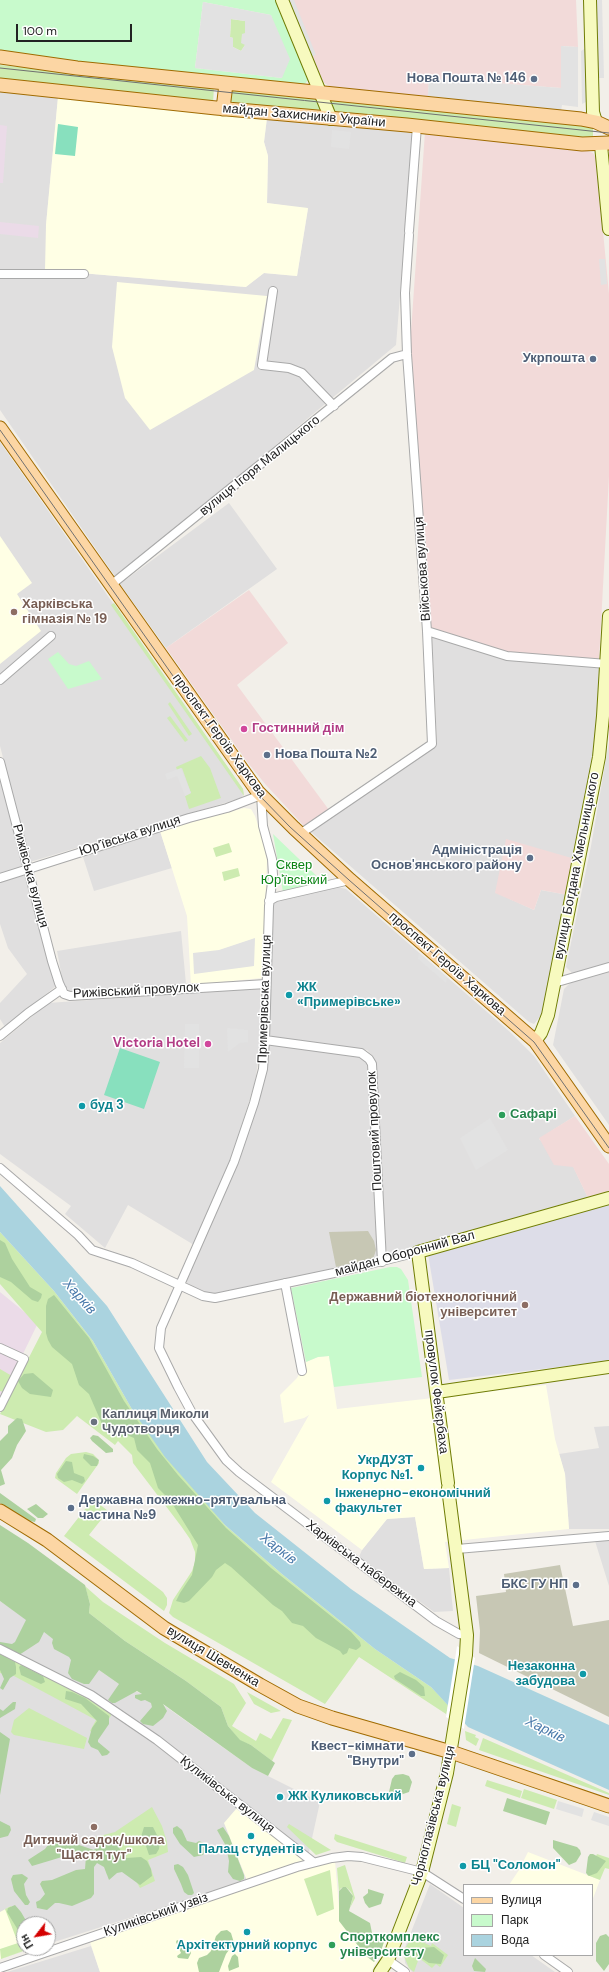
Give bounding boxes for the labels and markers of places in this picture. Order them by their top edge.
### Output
place label: Нова Пошта № 146 [407,71,526,87]
marker: Нова Пошта № 146 [529,74,539,84]
place label: Укрпошта [523,351,585,367]
marker: Укрпошта [588,354,598,364]
place label: Харківська гімназія № 19 [22,597,107,628]
marker: Харківська гімназія № 19 [9,607,19,617]
place label: Гостинний дім [252,721,344,737]
marker: Гостинний дім [239,724,249,734]
place label: Нова Пошта №2 [275,747,377,763]
marker: Нова Пошта №2 [262,750,272,760]
place label: Адміністрація Основ'янського району [371,843,522,874]
marker: Адміністрація Основ'янського району [525,853,535,863]
place label: ЖК «Примерівське» [297,980,401,1011]
marker: ЖК «Примерівське» [284,990,294,1000]
place label: Victoria Hotel [113,1036,200,1052]
marker: Victoria Hotel [203,1039,213,1049]
place label: буд 3 [90,1098,124,1114]
marker: буд 3 [77,1101,87,1111]
place label: Сафарі [510,1107,557,1123]
marker: Сафарі [497,1110,507,1120]
place label: Державний біотехнологічний університет [329,1290,517,1321]
marker: Державний біотехнологічний університет [520,1300,530,1310]
place label: Каплиця Миколи Чудотворця [102,1407,209,1438]
marker: Каплиця Миколи Чудотворця [89,1417,99,1427]
place label: УкрДУЗТ Корпус №1. [342,1453,413,1484]
marker: УкрДУЗТ Корпус №1. [416,1463,426,1473]
place label: Інженерно-економічний факультет [335,1486,491,1517]
place label: Державна пожежно-рятувальна частина №9 [79,1493,286,1524]
marker: Інженерно-економічний факультет [322,1496,332,1506]
marker: Державна пожежно-рятувальна частина №9 [66,1503,76,1513]
place label: БКС ГУ НП [501,1577,568,1593]
marker: БКС ГУ НП [571,1580,581,1590]
place label: Незаконна забудова [508,1659,575,1690]
marker: Незаконна забудова [578,1669,588,1679]
place label: Квест-кімнати "Внутри" [311,1739,404,1770]
marker: Квест-кімнати "Внутри" [407,1749,417,1759]
place label: ЖК Куликовський [288,1789,402,1805]
marker: ЖК Куликовський [275,1792,285,1802]
marker: Дитячий садок/школа "Щастя тут" [89,1822,99,1832]
marker: Палац студентів [246,1831,256,1841]
place label: Дитячий садок/школа "Щастя тут" [24,1833,164,1864]
place label: Палац студентів [198,1842,304,1858]
place label: БЦ "Соломон" [471,1858,561,1874]
marker: БЦ "Соломон" [458,1861,468,1871]
marker: Архітектурний корпус [242,1927,252,1937]
place label: Спорткомплекс університету [340,1930,440,1961]
place label: Архітектурний корпус [177,1938,317,1954]
marker: Спорткомплекс університету [327,1940,337,1950]

